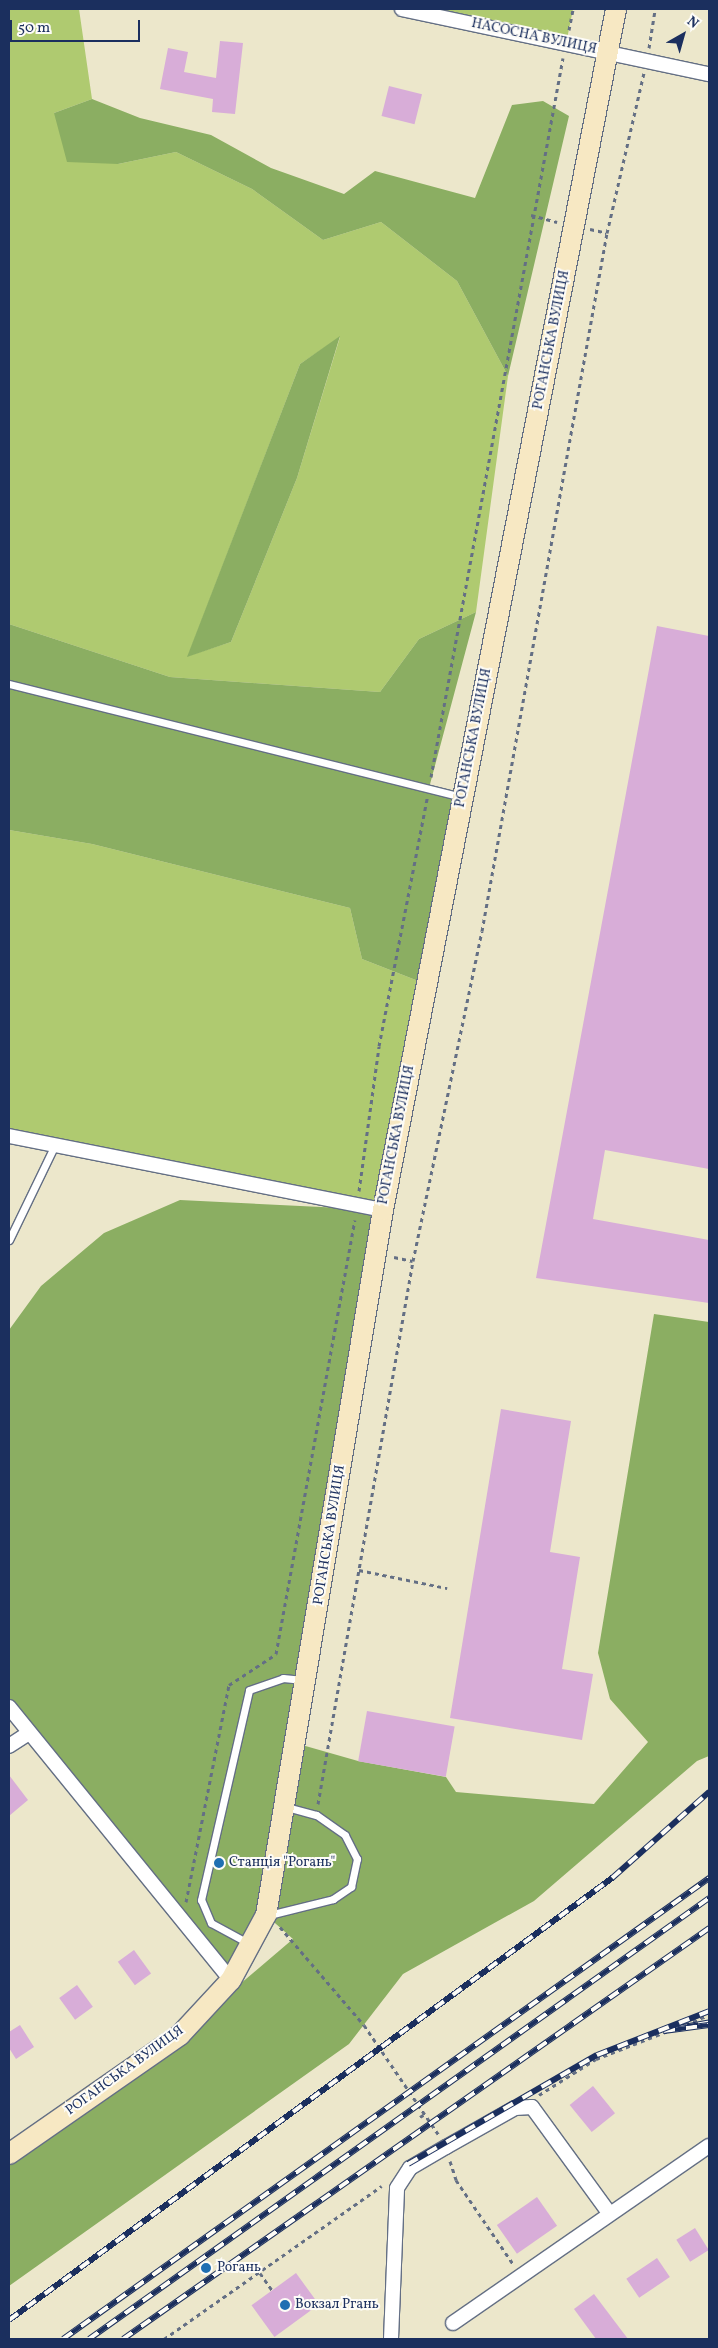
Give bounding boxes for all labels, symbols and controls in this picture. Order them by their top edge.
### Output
scale bar [12,10,142,42]
north arrow [658,10,708,60]
text: N [683,12,702,33]
street label: НАСОСНА ВУЛИЦЯ [470,15,598,59]
text: 50 m [18,18,50,39]
street label: РОГАНСЬКА ВУЛИЦЯ [530,269,574,411]
street label: РОГАНСЬКА ВУЛИЦЯ [452,667,496,809]
street label: РОГАНСЬКА ВУЛИЦЯ [375,1064,419,1206]
street label: РОГАНСЬКА ВУЛИЦЯ [311,1464,349,1606]
place label: Станція "Рогань" [229,1855,335,1871]
marker: Станція "Рогань" [213,1857,225,1869]
street label: РОГАНСЬКА ВУЛИЦЯ [63,2023,187,2119]
place label: Рогань [217,2260,261,2276]
marker: Рогань [199,2261,213,2275]
place label: Вокзал Ргань [295,2297,379,2313]
marker: Вокзал Ргань [279,2299,291,2311]

